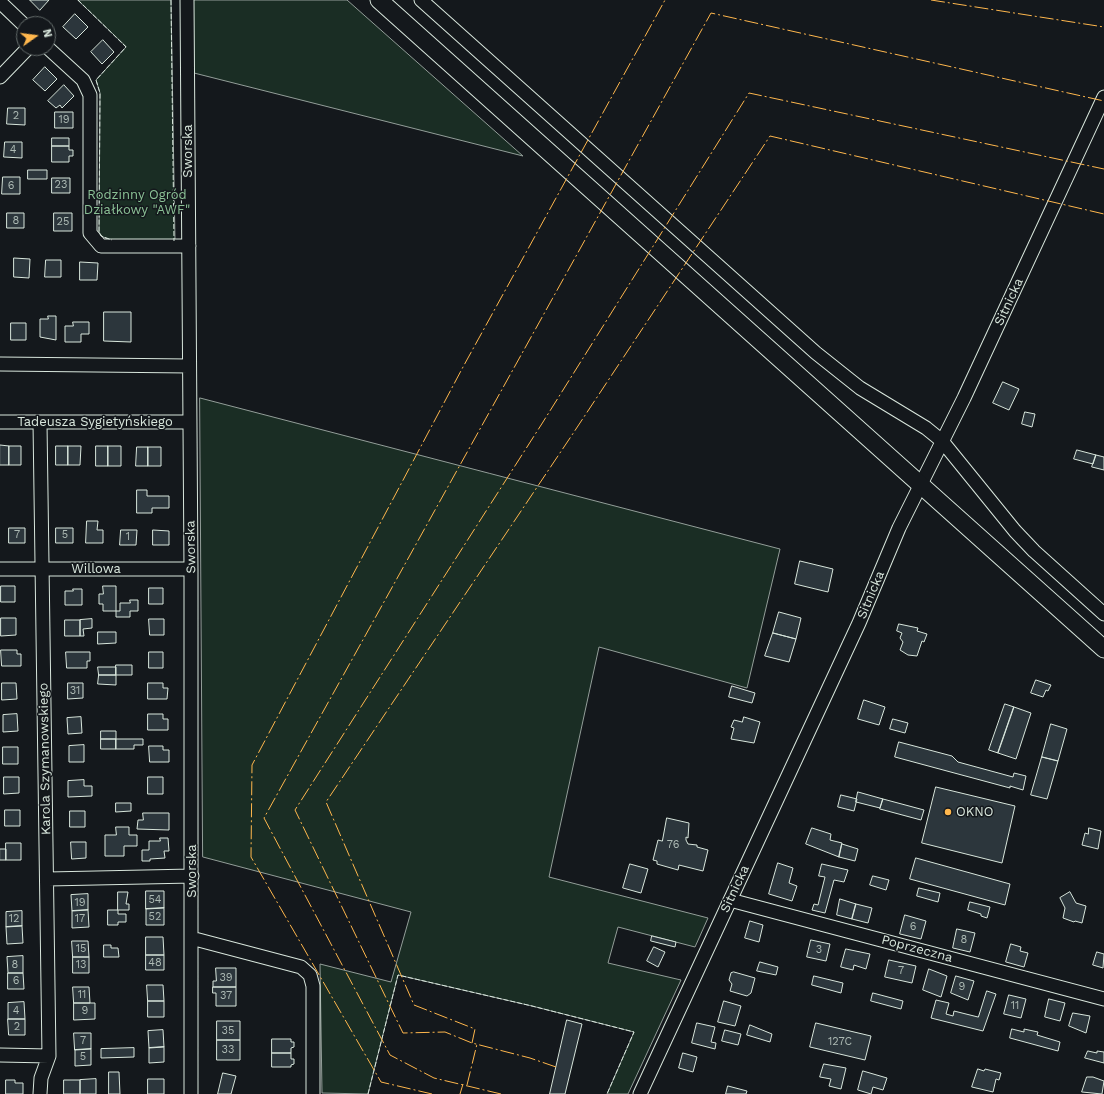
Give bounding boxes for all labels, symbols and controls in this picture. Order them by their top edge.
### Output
north arrow [16,16,56,56]
text: N [40,28,54,39]
house number: 2 [13,109,19,123]
house number: 19 [58,113,70,127]
street label: Sworska [180,124,196,178]
house number: 4 [10,143,16,157]
house number: 23 [55,178,67,192]
house number: 6 [8,179,14,193]
park label: Rodzinny Ogród Działkowy "AWF" [84,187,190,218]
house number: 8 [13,214,19,228]
house number: 25 [57,215,69,229]
street label: Sitnicka [991,276,1027,328]
street label: Tadeusza Sygietyńskiego [17,414,173,430]
street label: Sworska [183,520,199,574]
house number: 7 [14,528,20,542]
house number: 5 [62,528,68,542]
house number: 1 [126,530,130,544]
street label: Willowa [71,561,121,577]
street label: Sitnicka [854,569,888,621]
street label: Karola Szymanowskiego [36,683,54,835]
house number: 31 [70,684,80,698]
place label: OKNO [956,804,994,820]
marker: OKNO [943,807,953,817]
house number: 76 [667,838,679,852]
street label: Sworska [184,844,200,898]
street label: Sitnicka [717,863,753,915]
house number: 54 [148,893,162,907]
house number: 19 [74,896,86,910]
house number: 52 [149,910,161,924]
house number: 12 [9,912,19,926]
house number: 17 [75,912,85,926]
house number: 6 [910,920,916,934]
street label: Poprzeczna [880,932,954,966]
house number: 8 [961,933,967,947]
house number: 15 [76,942,86,956]
house number: 3 [816,943,822,957]
house number: 48 [148,956,162,970]
house number: 8 [12,958,18,972]
house number: 13 [76,958,86,972]
house number: 7 [898,964,904,978]
house number: 39 [219,971,233,985]
house number: 6 [13,974,19,988]
house number: 9 [959,980,965,994]
house number: 11 [78,988,86,1002]
house number: 37 [220,989,232,1003]
house number: 11 [1011,999,1019,1013]
house number: 4 [13,1004,19,1018]
house number: 9 [82,1004,88,1018]
house number: 2 [14,1020,20,1034]
house number: 35 [222,1024,234,1038]
house number: 7 [80,1034,86,1048]
house number: 127C [828,1035,852,1049]
house number: 33 [222,1043,234,1057]
house number: 5 [80,1050,86,1064]

